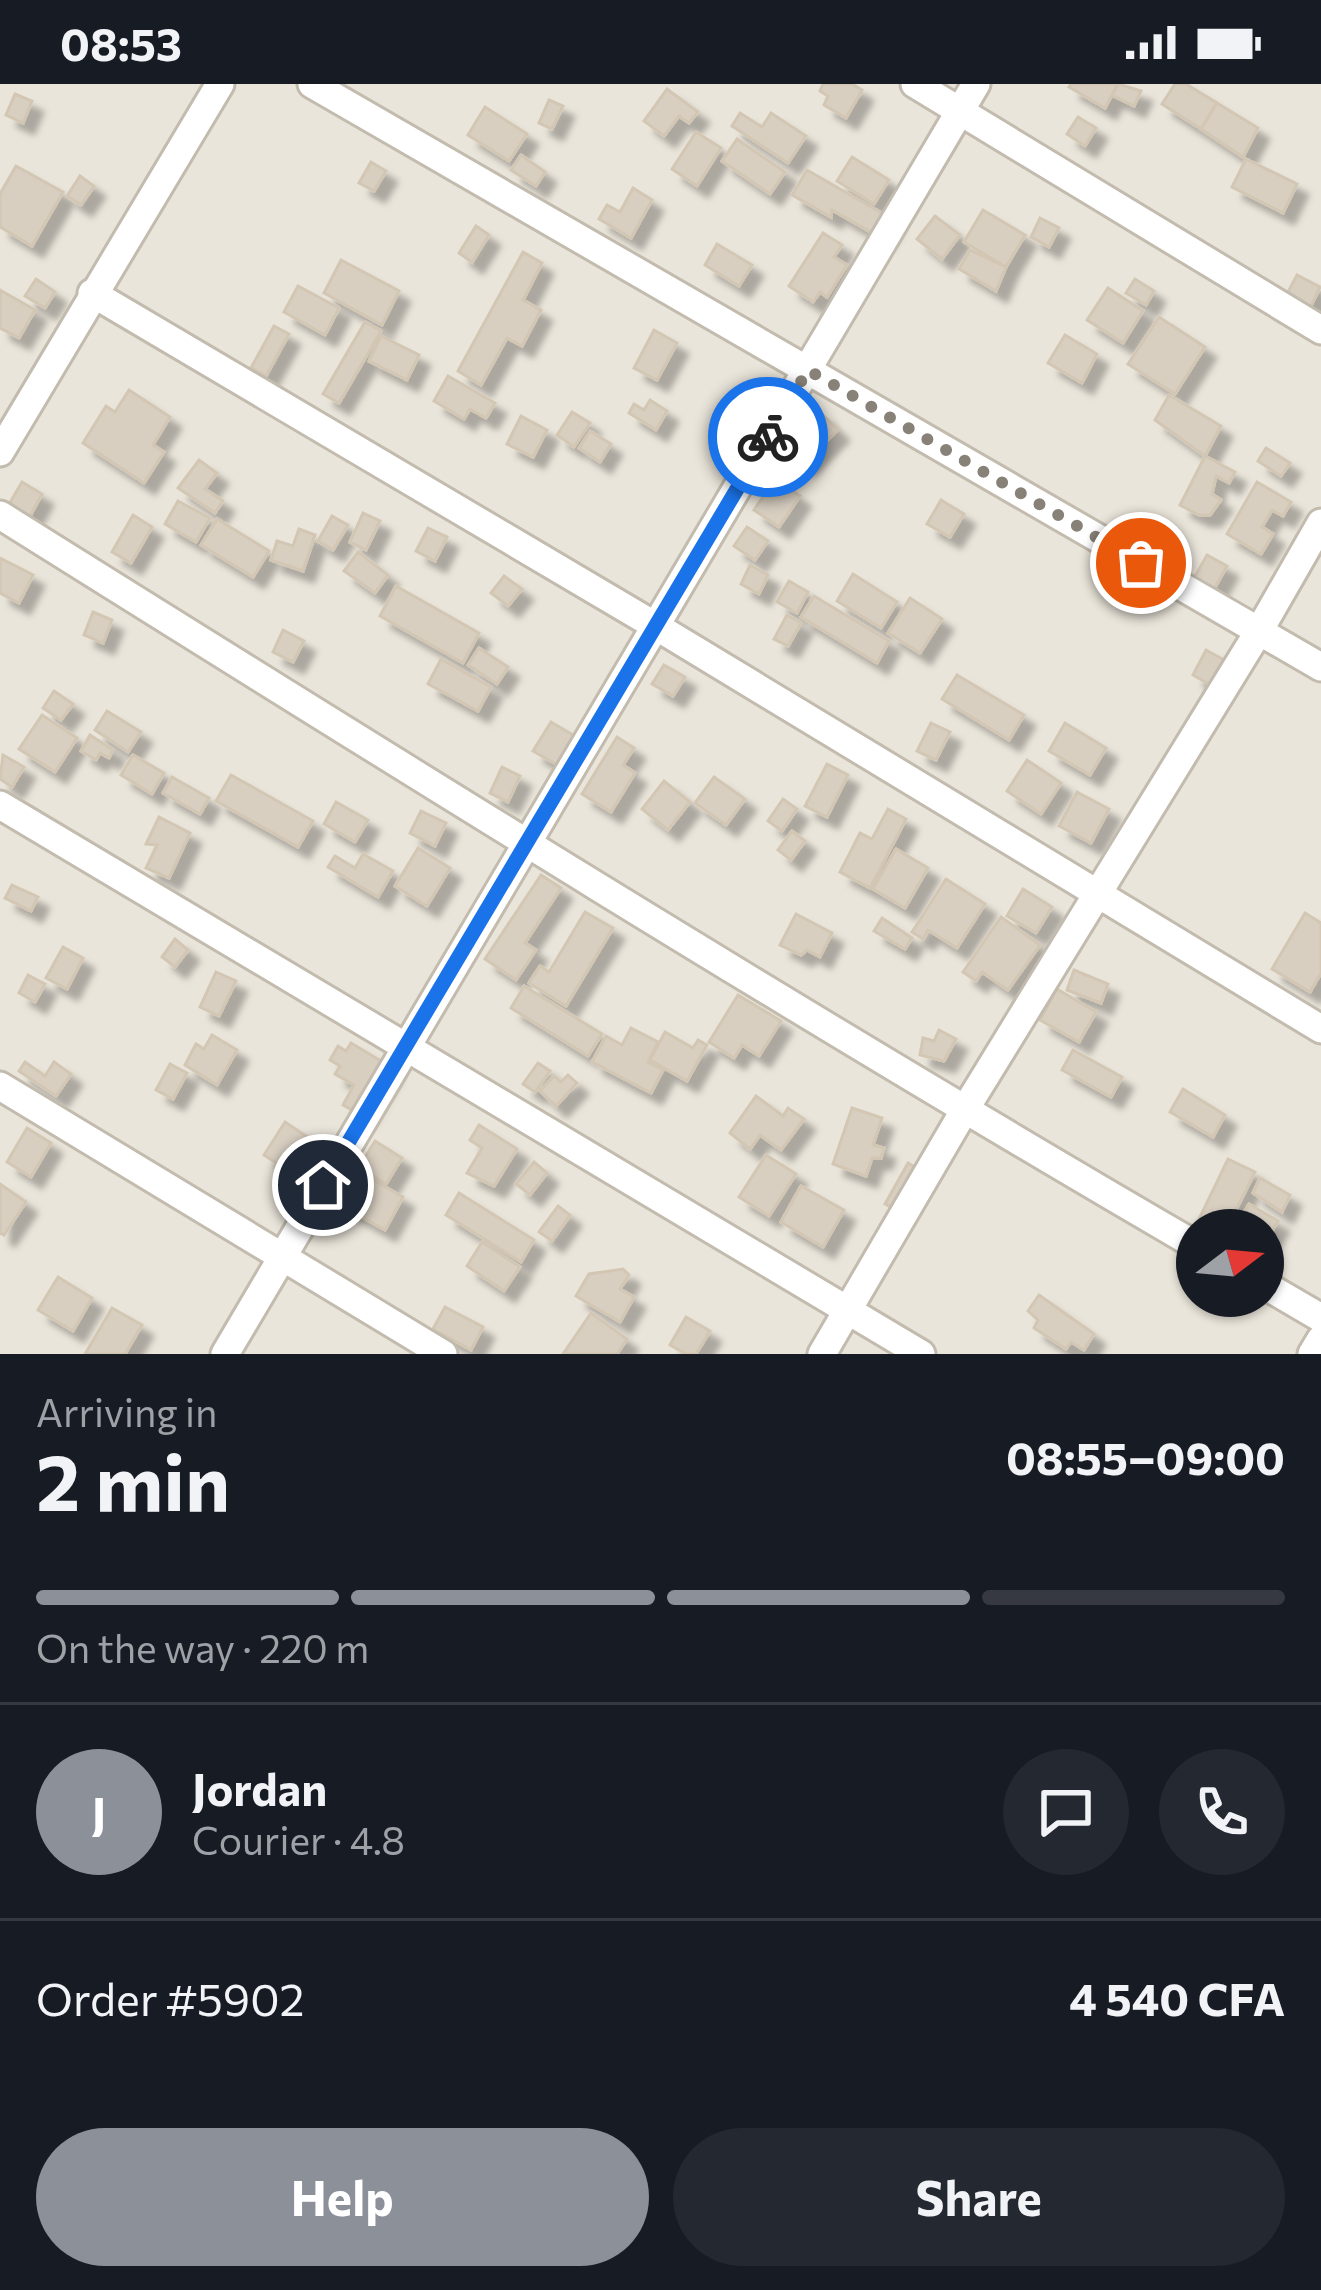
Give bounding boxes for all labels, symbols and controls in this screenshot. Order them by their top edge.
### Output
text: 08:53 [60,15,182,70]
courier [708,377,828,497]
icon: bike [735,404,801,470]
pin [1090,512,1192,614]
icon: bag [1108,530,1174,596]
pin [272,1134,374,1236]
icon: home [290,1152,356,1218]
north arrow [1176,1209,1284,1317]
map controls [1176,1209,1284,1317]
text: Arriving in [36,1387,217,1435]
text: 08:55–09:00 [1006,1429,1285,1484]
text: 2 min [36,1432,230,1527]
text: On the way · 220 m [36,1623,369,1671]
button: chat [1003,1749,1129,1875]
button: phone [1159,1749,1285,1875]
text: Jordan [192,1760,327,1815]
text: J [92,1784,106,1839]
text: Courier · 4.8 [192,1815,405,1863]
text: Order #5902 [36,1970,304,2025]
text: 4 540 CFA [1069,1970,1285,2025]
button: Help [36,2128,649,2266]
button: Share [673,2128,1285,2266]

